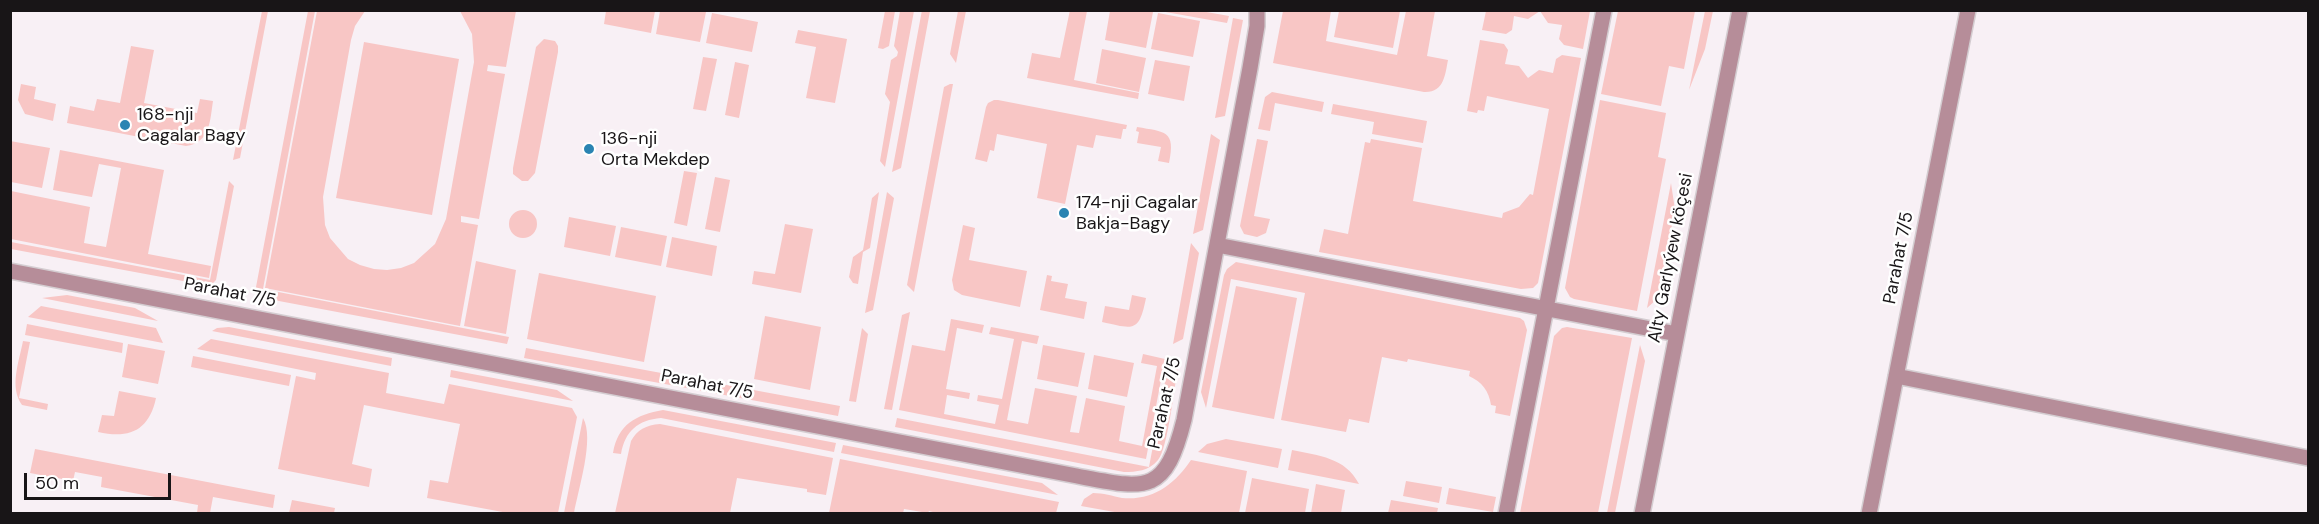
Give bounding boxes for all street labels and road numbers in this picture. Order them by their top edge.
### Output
street label: Alty Garlyýew köçesi [1644,171,1698,345]
street label: Parahat 7/5 [1879,210,1919,306]
street label: Parahat 7/5 [182,273,278,313]
street label: Parahat 7/5 [1144,355,1186,451]
street label: Parahat 7/5 [659,365,755,405]

